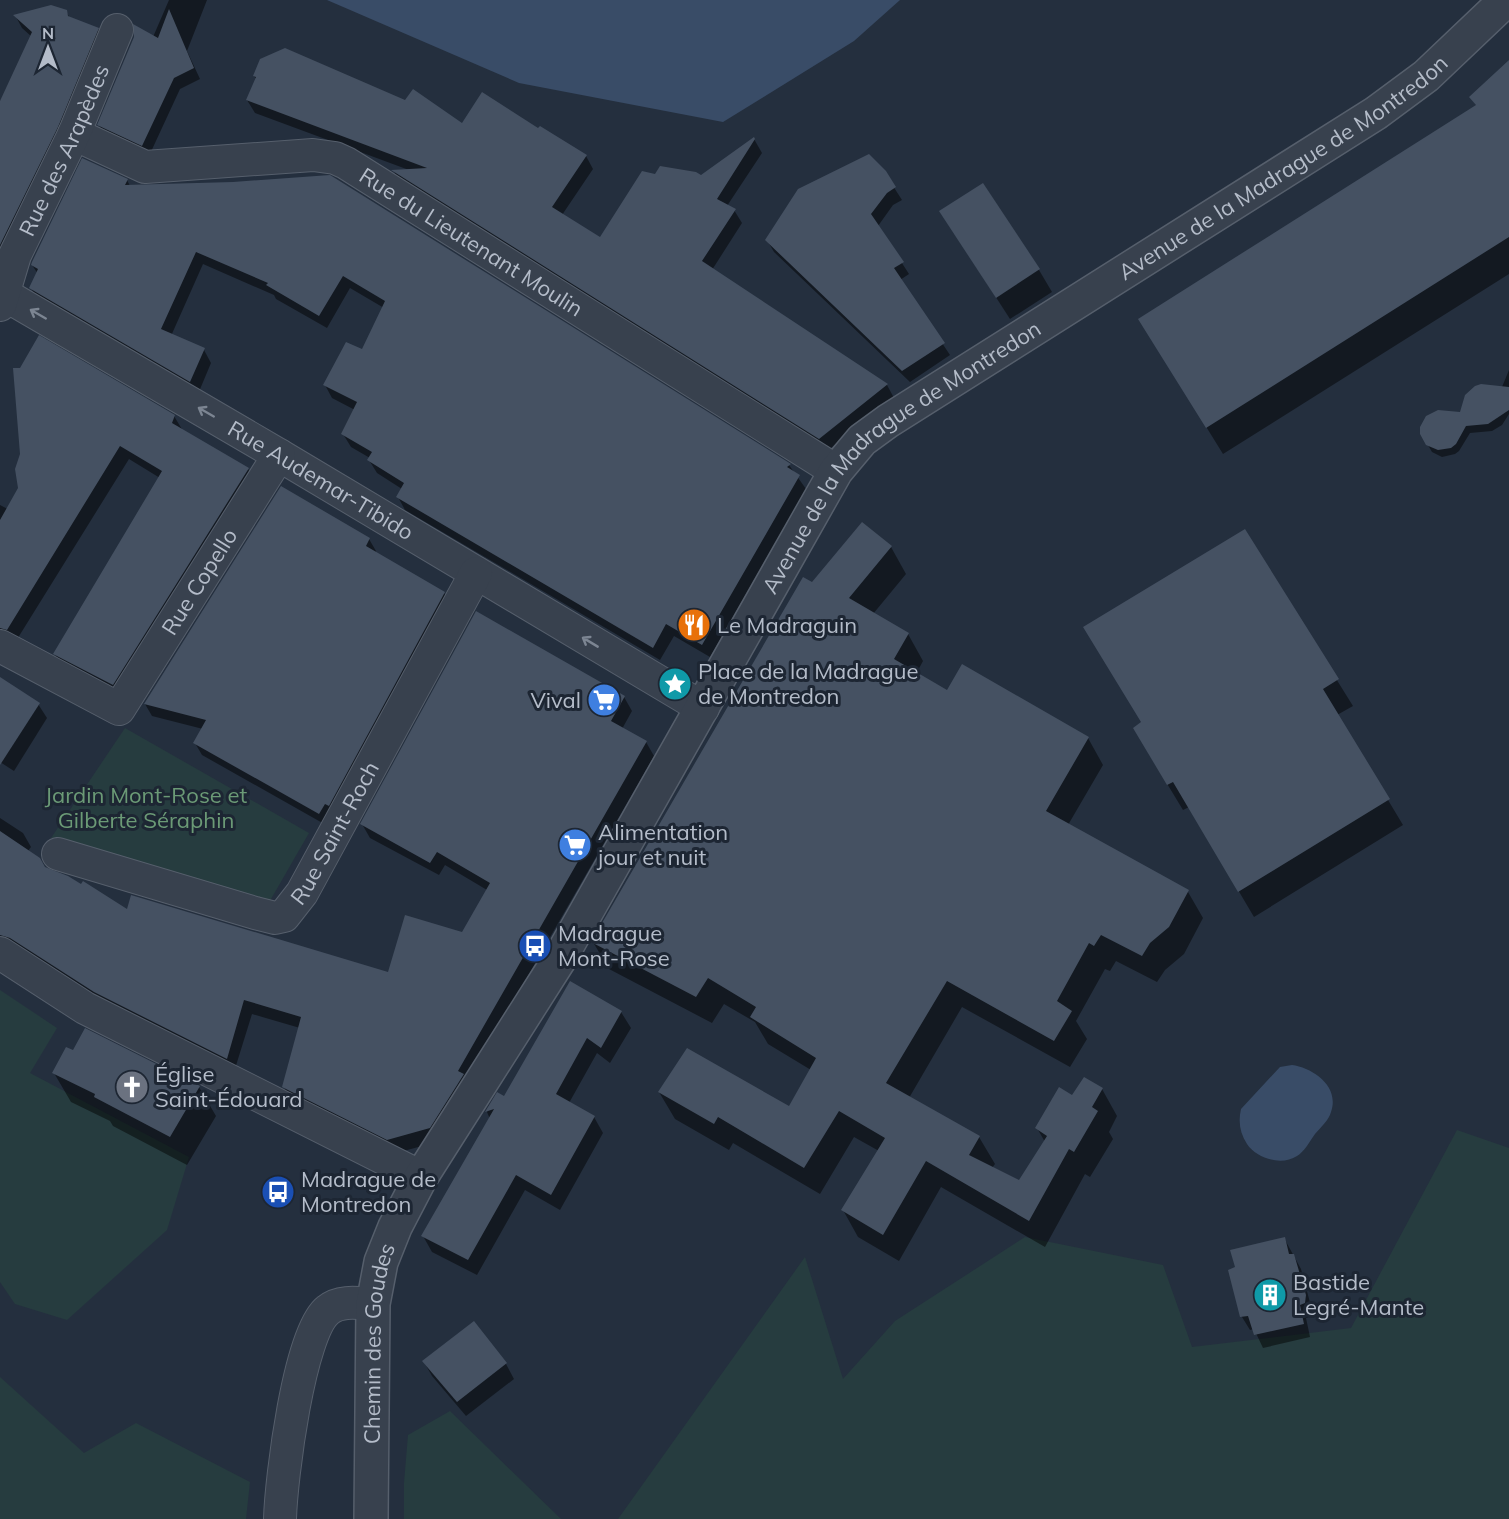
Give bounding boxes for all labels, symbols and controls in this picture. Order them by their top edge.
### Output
north arrow [18,18,78,78]
text: N [42,23,54,43]
street label: Avenue de la Madrague de Montredon [1113,49,1454,286]
street label: Rue des Arapèdes [12,60,115,241]
street label: Rue du Lieutenant Moulin [354,161,588,322]
one-way arrow [29,308,47,319]
street label: Avenue de la Madrague de Montredon [756,314,1046,598]
one-way arrow [198,406,215,418]
street label: Rue Audemar-Tibido [223,414,419,546]
street label: Rue Copello [155,523,243,640]
restaurant icon: Le Madraguin [676,607,712,643]
place label: Le Madraguin [717,611,857,639]
one-way arrow [582,635,599,647]
place label: Place de la Madrague de Montredon [698,657,919,710]
place icon: Place de la Madrague de Montredon [657,666,693,702]
supermarket icon: Vival [586,682,622,718]
place label: Vival [531,686,581,714]
street label: Rue Saint-Roch [284,756,385,910]
park label: Jardin Mont-Rose et Gilberte Séraphin [45,781,247,834]
place label: Alimentation jour et nuit [596,818,728,871]
supermarket icon: Alimentation jour et nuit [557,827,593,863]
place label: Madrague Mont-Rose [558,919,670,972]
bus stop icon: Madrague Mont-Rose [517,928,553,964]
place label: Église Saint-Édouard [155,1060,302,1113]
church icon: Église Saint-Édouard [114,1069,150,1105]
place label: Madrague de Montredon [301,1165,436,1218]
bus stop icon: Madrague de Montredon [260,1174,296,1210]
street label: Chemin des Goudes [358,1239,401,1444]
place label: Bastide Legré-Mante [1293,1268,1424,1321]
building icon: Bastide Legré-Mante [1252,1277,1288,1313]

